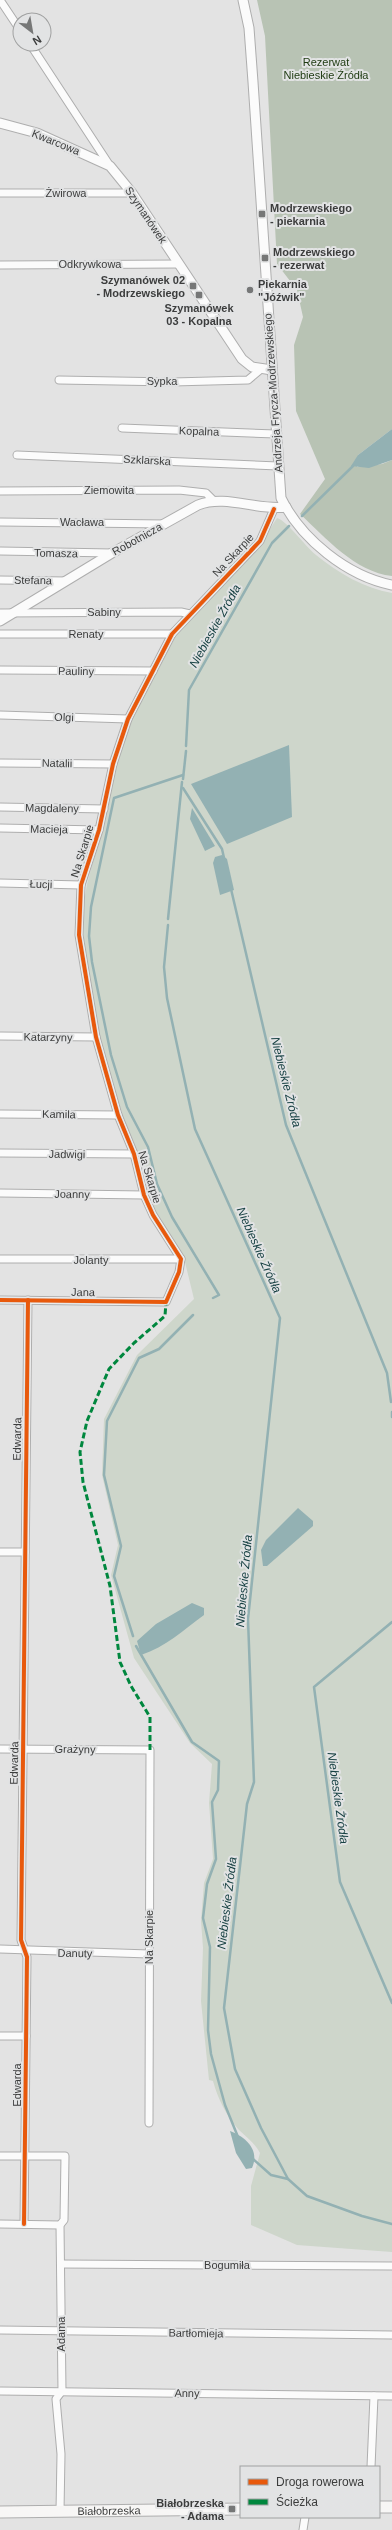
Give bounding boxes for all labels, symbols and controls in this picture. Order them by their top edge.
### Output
north arrow [12,12,52,52]
text: N [31,33,44,48]
park label: Rezerwat Niebieskie Źródła [284,56,369,81]
street label: Kwarcowa [30,127,83,157]
street label: Szymanówek [123,185,170,246]
street label: Żwirowa [46,187,87,199]
place label: Modrzewskiego - piekarnia [270,202,352,227]
marker: Modrzewskiego - piekarnia [257,209,267,219]
place label: Modrzewskiego - rezerwat [273,246,355,271]
marker: Modrzewskiego - rezerwat [260,253,270,263]
street label: Odkrywkowa [59,258,122,270]
place label: Szymanówek 02 - Modrzewskiego [96,274,185,299]
place label: Piekarnia "Jóźwik" [258,278,308,303]
marker: Szymanówek 02 - Modrzewskiego [188,281,198,291]
marker: Piekarnia "Jóźwik" [245,285,255,295]
marker: Szymanówek 03 - Kopalna [194,290,204,300]
place label: Szymanówek 03 - Kopalna [164,302,234,327]
street label: Andrzeja Frycza-Modrzewskiego [261,313,285,473]
street label: Sypka [147,375,178,387]
street label: Kopalna [179,424,220,438]
street label: Szklarska [123,453,172,467]
street label: Ziemowita [84,484,135,496]
street label: Wacława [60,516,105,528]
street label: Robotnicza [110,520,165,558]
street label: Na Skarpie [210,531,256,579]
street label: Tomasza [34,547,79,559]
street label: Stefana [14,574,53,586]
water label: Niebieskie Źródła [186,581,244,670]
street label: Sabiny [87,606,121,618]
street label: Renaty [69,628,104,640]
street label: Pauliny [58,665,95,677]
street label: Olgi [54,711,74,723]
street label: Natalii [42,757,72,769]
street label: Magdaleny [25,802,79,814]
street label: Macieja [30,823,69,835]
street label: Na Skarpie [68,823,96,879]
street label: Łucji [29,878,53,890]
street label: Katarzyny [23,1031,73,1043]
water label: Niebieskie Żródła [268,1035,304,1129]
street label: Kamila [42,1108,77,1120]
street label: Jadwigi [49,1148,85,1160]
street label: Na Skarpie [136,1149,164,1205]
street label: Joanny [54,1188,90,1200]
water label: Niebieskie Źródła [234,1204,285,1295]
street label: Jolanty [74,1254,109,1266]
street label: Jana [71,1286,96,1298]
street label: Edwarda [11,1416,23,1461]
water label: Niebieskie Źródła [232,1534,255,1628]
street label: Edwarda [8,1740,20,1785]
street label: Grażyny [54,1743,96,1755]
water label: Niebieskie Żródła [325,1751,351,1845]
water label: Niebieskie Źródła [213,1856,240,1950]
street label: Na Skarpie [143,1910,155,1964]
street label: Danuty [57,1947,93,1959]
street label: Edwarda [11,2062,23,2107]
street label: Bogumiła [204,2259,251,2271]
street label: Adama [55,2316,67,2351]
street label: Bartłomieja [168,2327,224,2339]
street label: Anny [174,2387,200,2399]
legend [240,2466,380,2518]
text: Droga rowerowa [276,2475,364,2489]
text: Ścieżka [276,2494,318,2509]
place label: Białobrzeska - Adama [156,2497,225,2522]
street label: Białobrzeska [77,2504,141,2517]
marker: Białobrzeska - Adama [227,2504,237,2514]

